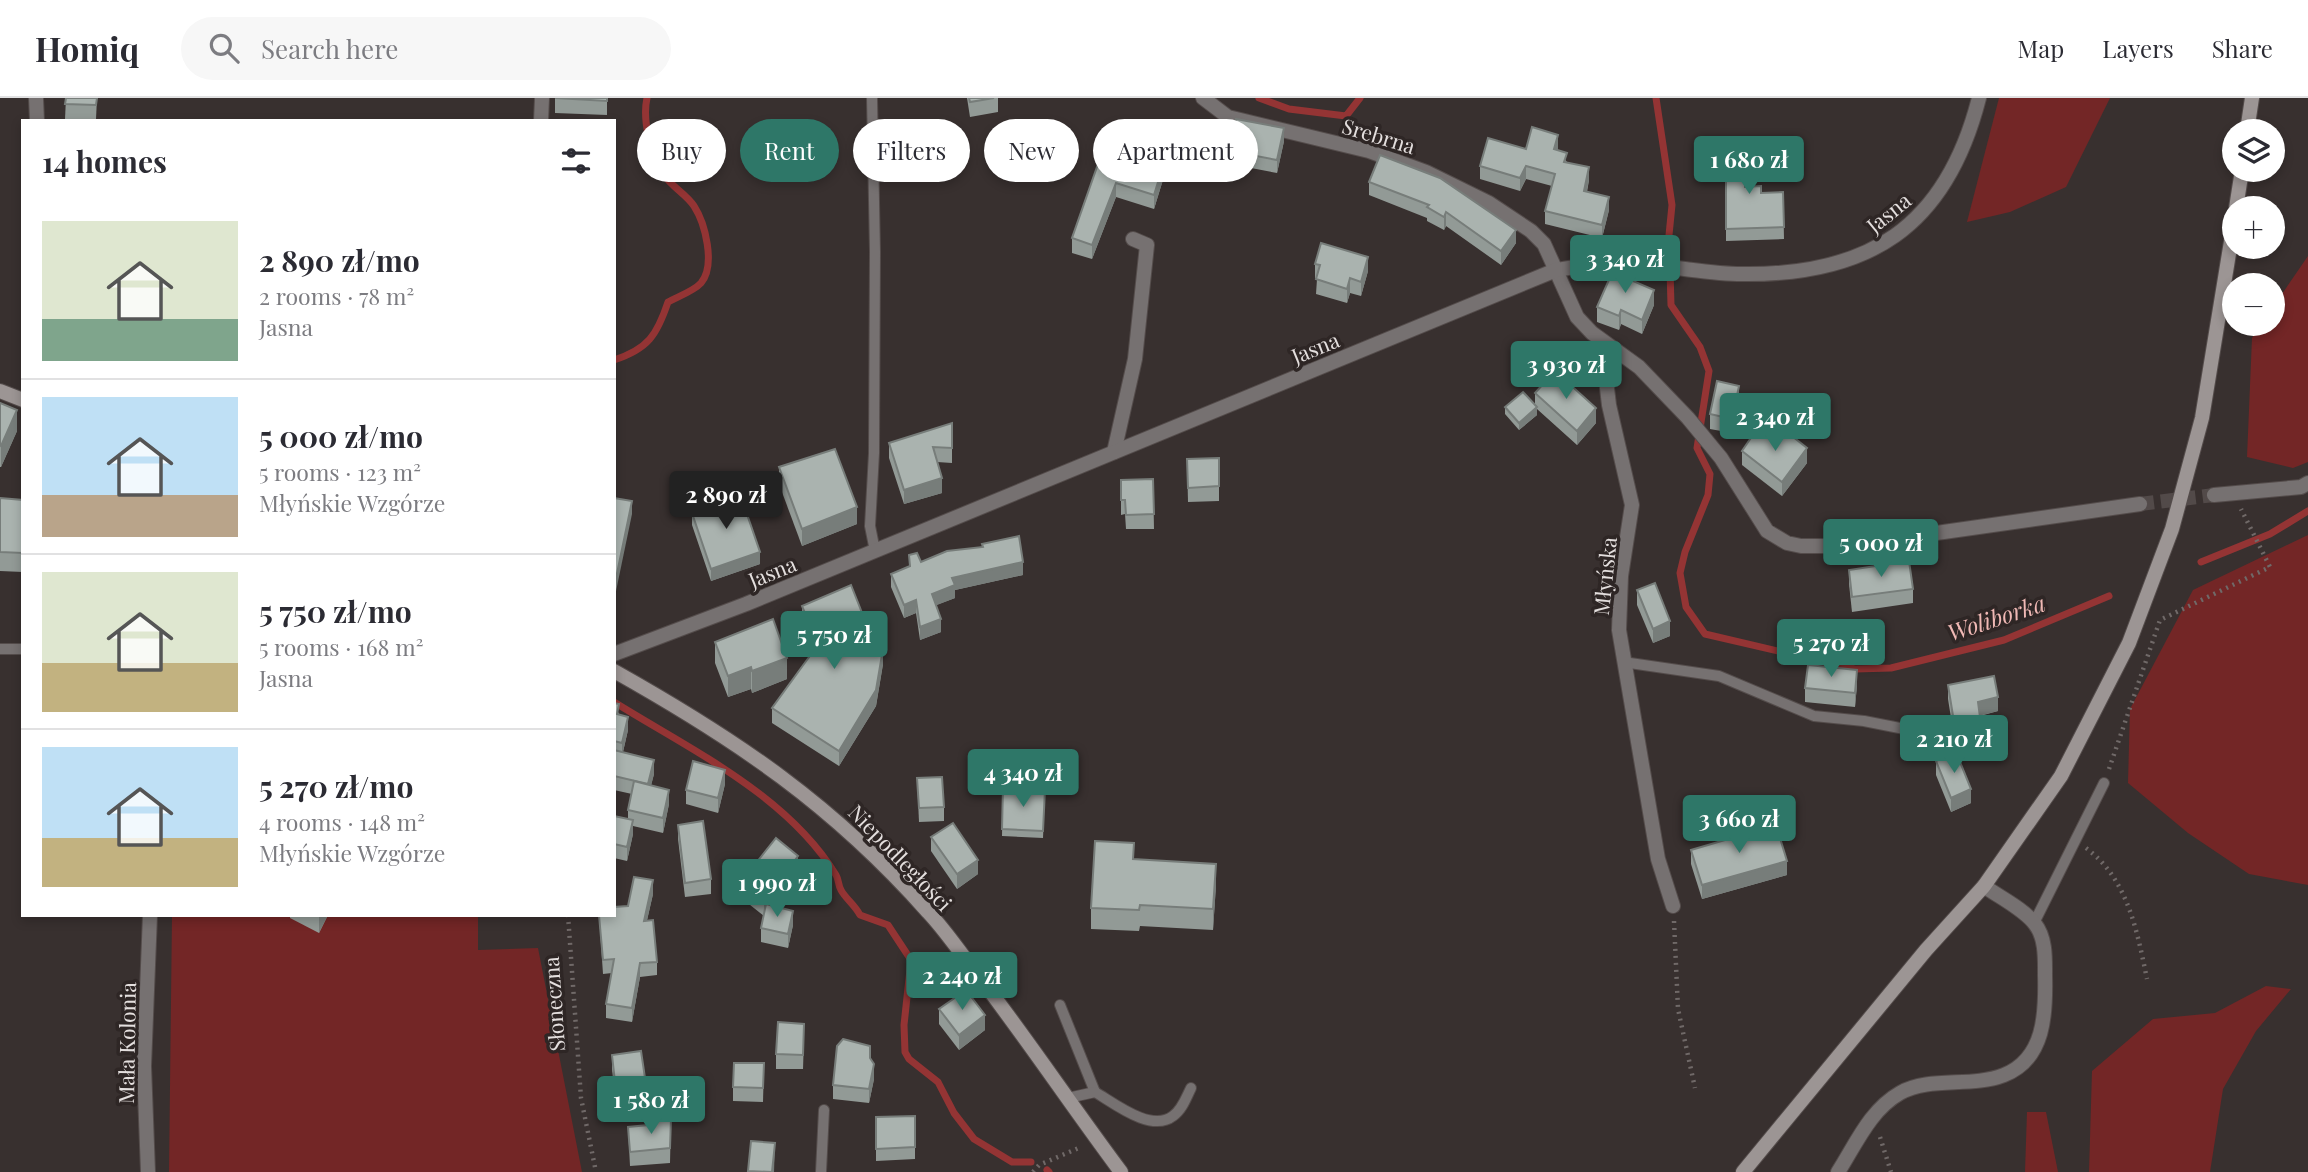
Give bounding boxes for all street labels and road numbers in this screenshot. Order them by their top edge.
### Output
street label: Srebrna [1339,111,1419,160]
street label: Jasna [1859,185,1916,239]
street label: Jasna [1286,325,1344,370]
street label: Młyńska [1586,535,1622,617]
street label: Jasna [743,549,801,594]
street label: Niepodległości [843,798,959,916]
street label: Słoneczna [536,955,570,1052]
street label: Mała Kolonia [111,981,141,1104]

